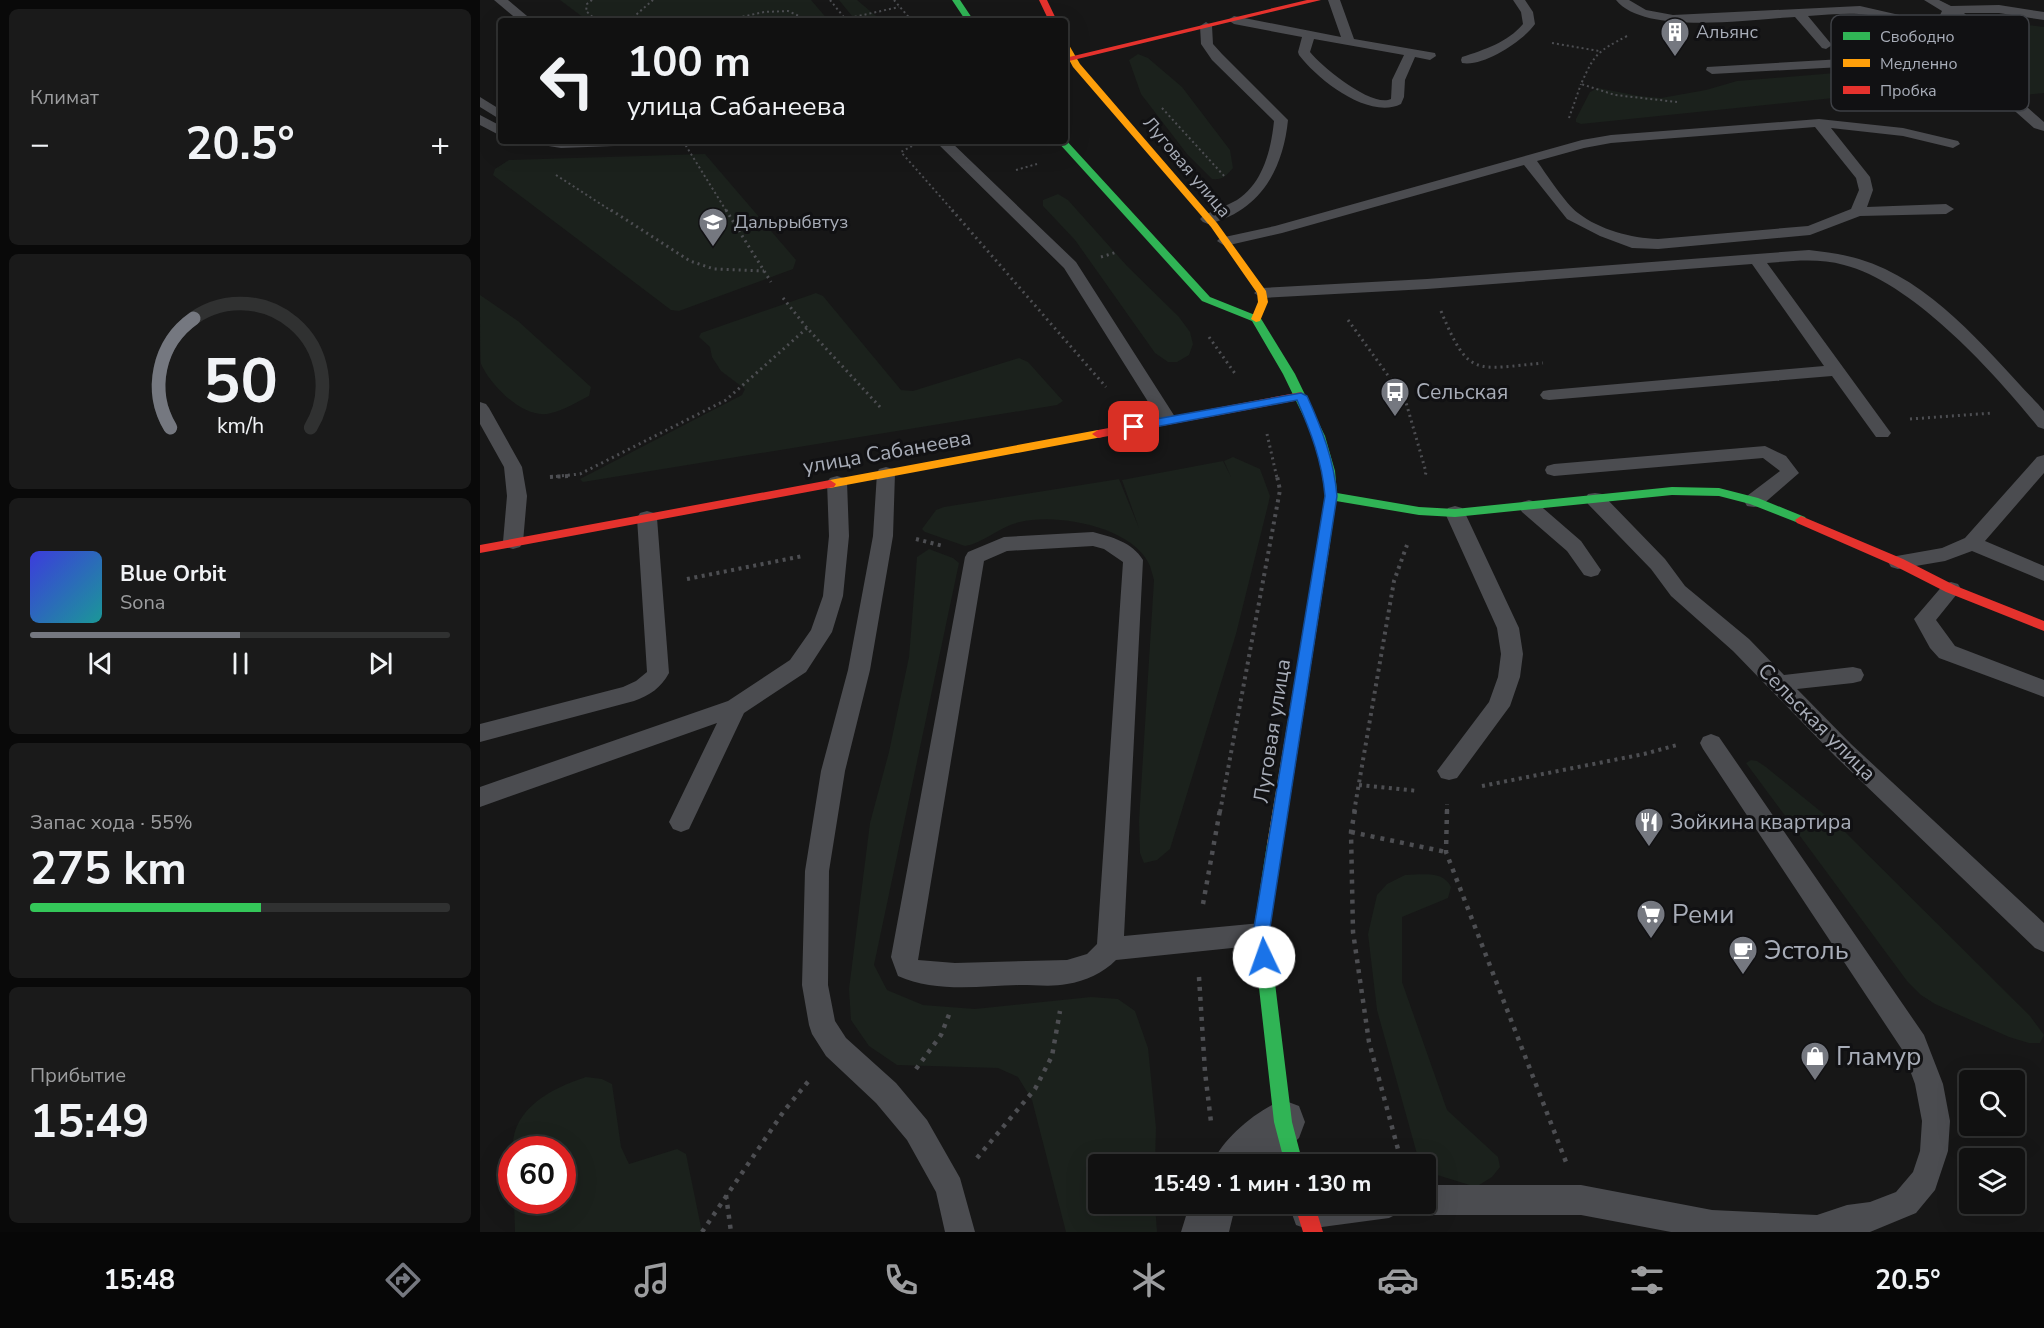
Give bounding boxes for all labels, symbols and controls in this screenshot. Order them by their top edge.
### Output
legend [1831,15,2029,111]
building icon: Альянс [1659,16,1691,58]
place label: Альянс [1696,20,1759,44]
text: Свободно [1880,26,1955,48]
text: 100 m [627,34,751,91]
icon: left [528,42,606,120]
text: Медленно [1880,53,1958,75]
text: Пробка [1880,80,1937,102]
text: Климат [30,84,99,111]
text: улица Сабанеева [627,88,846,125]
street label: Луговая улица [1138,111,1236,223]
text: 20.5° [185,114,295,175]
text: − [30,122,50,167]
text: + [430,122,450,167]
school or university icon: Дальрыбвтуз [697,206,729,248]
place label: Дальрыбвтуз [734,210,848,234]
text: 50 [203,340,277,425]
bus stop icon: Сельская [1379,376,1411,418]
place label: Сельская [1416,378,1508,406]
pin [1108,401,1159,452]
icon: arrive [1117,410,1150,443]
text: km/h [216,412,264,442]
street label: улица Сабанеева [801,423,973,481]
text: Blue Orbit [120,559,226,589]
text: Sona [120,589,165,616]
icon: previous [84,647,117,680]
icon: pause [224,647,257,680]
icon: next [364,647,397,680]
street label: Луговая улица [1247,657,1297,805]
street label: Сельская улица [1752,657,1882,787]
restaurant icon: Зойкина квартира [1633,806,1665,848]
place label: Зойкина квартира [1670,808,1852,836]
text: Запас хода · 55% [30,809,193,836]
text: 275 km [30,839,187,900]
place label: Реми [1672,897,1734,932]
supermarket icon: Реми [1635,898,1667,940]
position arrow [1232,925,1296,989]
place label: Эстоль [1764,933,1849,968]
cafe icon: Эстоль [1727,934,1759,976]
place label: Гламур [1836,1039,1922,1074]
shop icon: Гламур [1799,1040,1831,1082]
text: Прибытие [30,1062,126,1089]
map controls [1959,1070,2025,1214]
button: search [1959,1070,2025,1136]
text: 15:49 [30,1092,149,1153]
speed limit sign: 60 [498,1136,576,1214]
button: layers [1959,1148,2025,1214]
text: 15:49 · 1 мин · 130 m [1153,1169,1371,1199]
icon: directions [382,1259,424,1301]
icon: music [631,1259,673,1301]
icon: phone [880,1259,922,1301]
icon: climate [1128,1259,1170,1301]
icon: car [1377,1259,1419,1301]
icon: filters [1626,1259,1668,1301]
text: 15:48 [103,1262,175,1299]
text: 20.5° [1875,1262,1940,1299]

